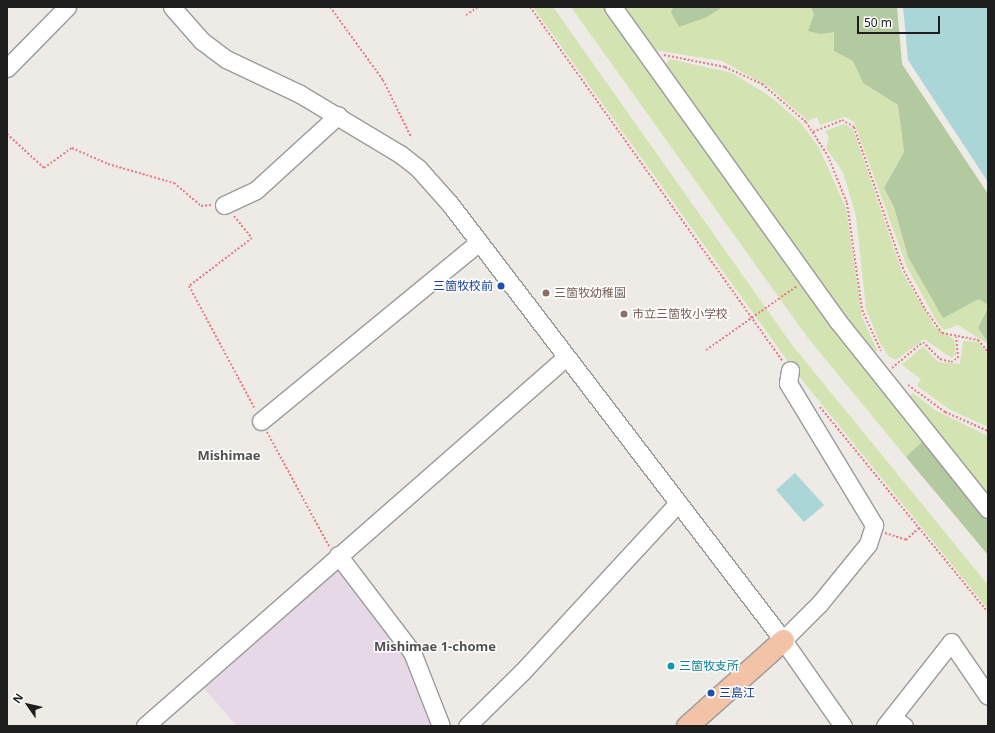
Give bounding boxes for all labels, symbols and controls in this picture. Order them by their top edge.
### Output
scale bar [859,8,942,34]
text: 50 m [864,14,892,31]
place label: 三箇牧校前 [433,279,493,293]
marker: 三箇牧校前 [496,281,506,291]
place label: 三箇牧幼稚園 [554,286,626,300]
marker: 三箇牧幼稚園 [541,288,551,298]
place label: 市立三箇牧小学校 [632,307,728,321]
marker: 市立三箇牧小学校 [619,309,629,319]
district label: Mishimae [197,447,261,463]
district label: Mishimae 1-chome [374,638,496,654]
place label: 三箇牧支所 [679,659,739,673]
marker: 三箇牧支所 [666,661,676,671]
north arrow [8,685,48,725]
place label: 三島江 [719,686,755,700]
marker: 三島江 [706,688,716,698]
text: N [9,690,26,706]

